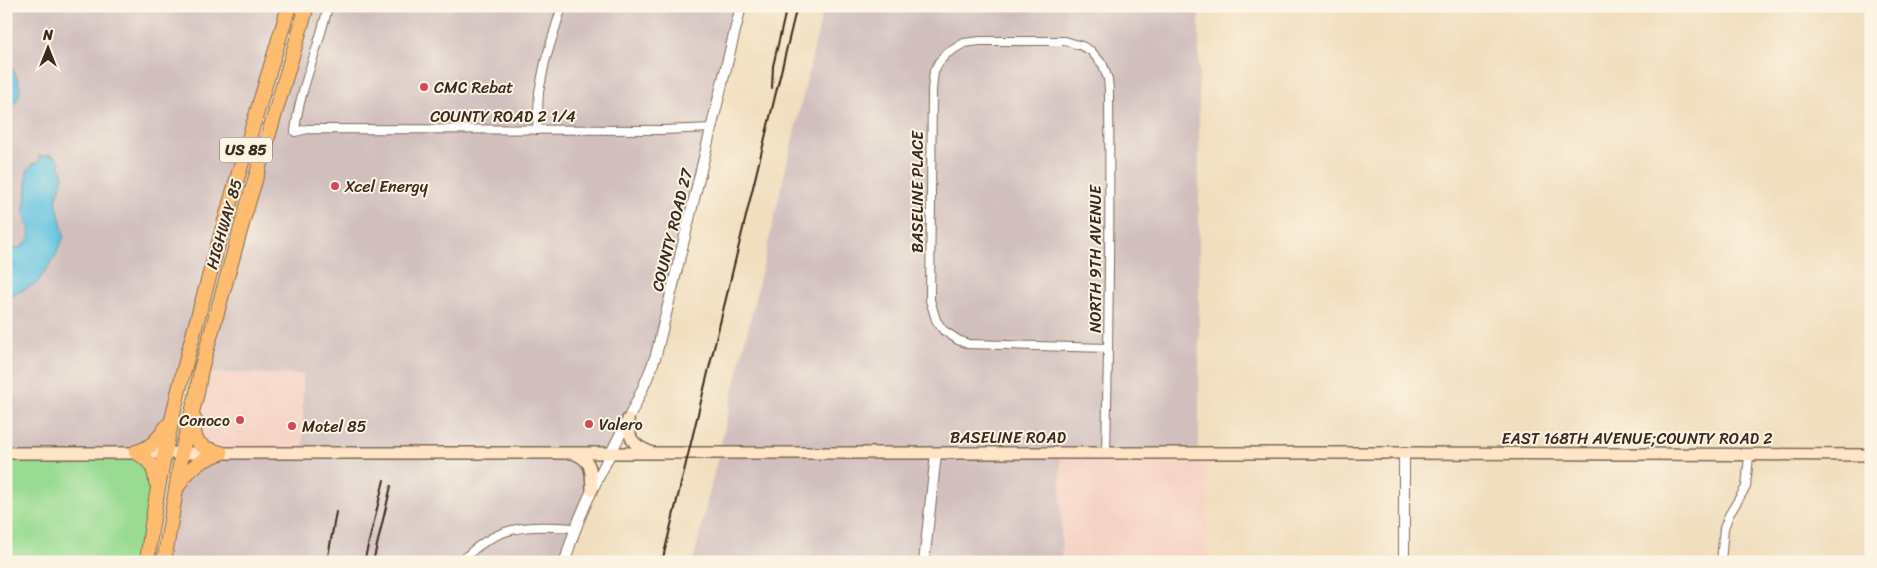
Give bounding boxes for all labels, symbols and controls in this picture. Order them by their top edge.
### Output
north arrow [22,22,72,72]
text: N [42,23,53,48]
place label: CMC Rebat [434,73,513,102]
marker: CMC Rebat [418,81,430,93]
street label: COUNTY ROAD 2 1/4 [430,102,576,131]
street label: BASELINE PLACE [903,130,932,253]
road number: US 85 [220,138,272,162]
street label: COUNTY ROAD 27 [643,165,701,295]
place label: Xcel Energy [344,172,429,201]
street label: HIGHWAY 85 [197,175,251,273]
marker: Xcel Energy [329,180,341,192]
street label: NORTH 9TH AVENUE [1081,184,1110,333]
place label: Conoco [179,406,230,435]
place label: Valero [599,410,643,439]
place label: Motel 85 [302,412,367,441]
marker: Conoco [234,414,246,426]
marker: Valero [583,418,595,430]
marker: Motel 85 [286,420,298,432]
street label: BASELINE ROAD [950,423,1066,452]
street label: EAST 168TH AVENUE;COUNTY ROAD 2 [1501,424,1773,453]

